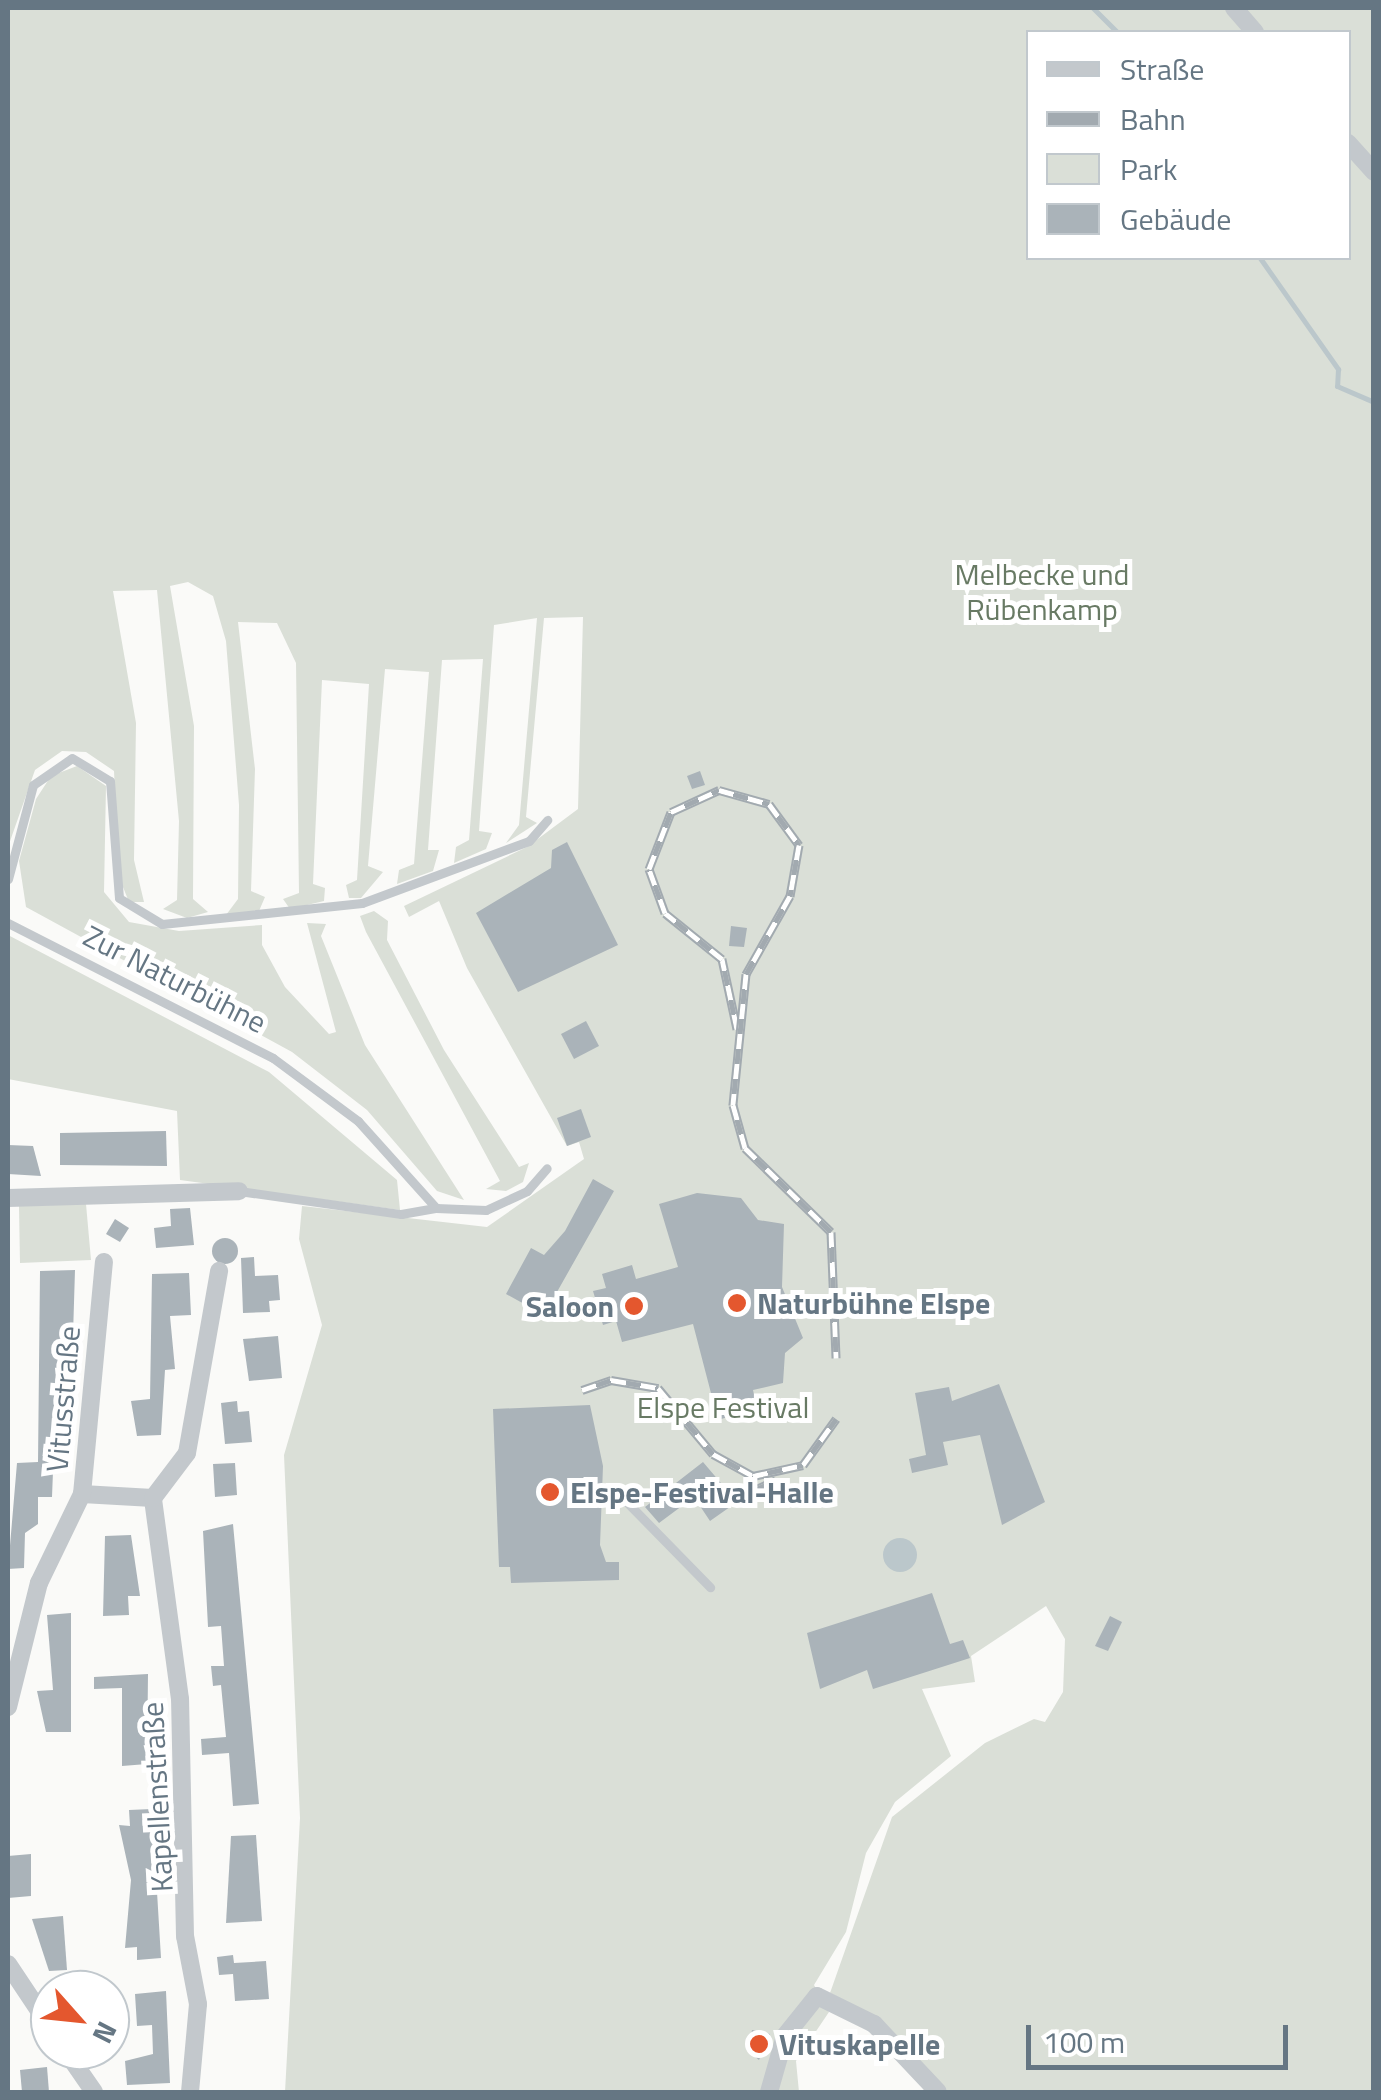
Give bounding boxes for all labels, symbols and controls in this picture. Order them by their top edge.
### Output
legend [1026,30,1351,260]
text: Straße [1120,46,1204,92]
text: Bahn [1120,96,1186,142]
text: Park [1120,146,1177,192]
text: Gebäude [1120,196,1231,242]
park label: Melbecke und Rübenkamp [955,556,1129,626]
street label: Zur Naturbühne [78,918,272,1040]
place label: Naturbühne Elspe [757,1285,990,1321]
place label: Saloon [526,1288,614,1324]
marker: Naturbühne Elspe [726,1292,748,1314]
marker: Saloon [623,1295,645,1317]
street label: Vitusstraße [39,1324,87,1474]
park label: Elspe Festival [637,1389,809,1425]
place label: Elspe-Festival-Halle [570,1474,834,1510]
marker: Elspe-Festival-Halle [539,1481,561,1503]
street label: Kapellenstraße [134,1701,180,1893]
north arrow [30,1970,130,2070]
scale bar [1031,2005,1294,2067]
text: N [82,2015,129,2051]
text: 100 m [1043,2019,1125,2065]
place label: Vituskapelle [779,2026,940,2062]
marker: Vituskapelle [748,2033,770,2055]

